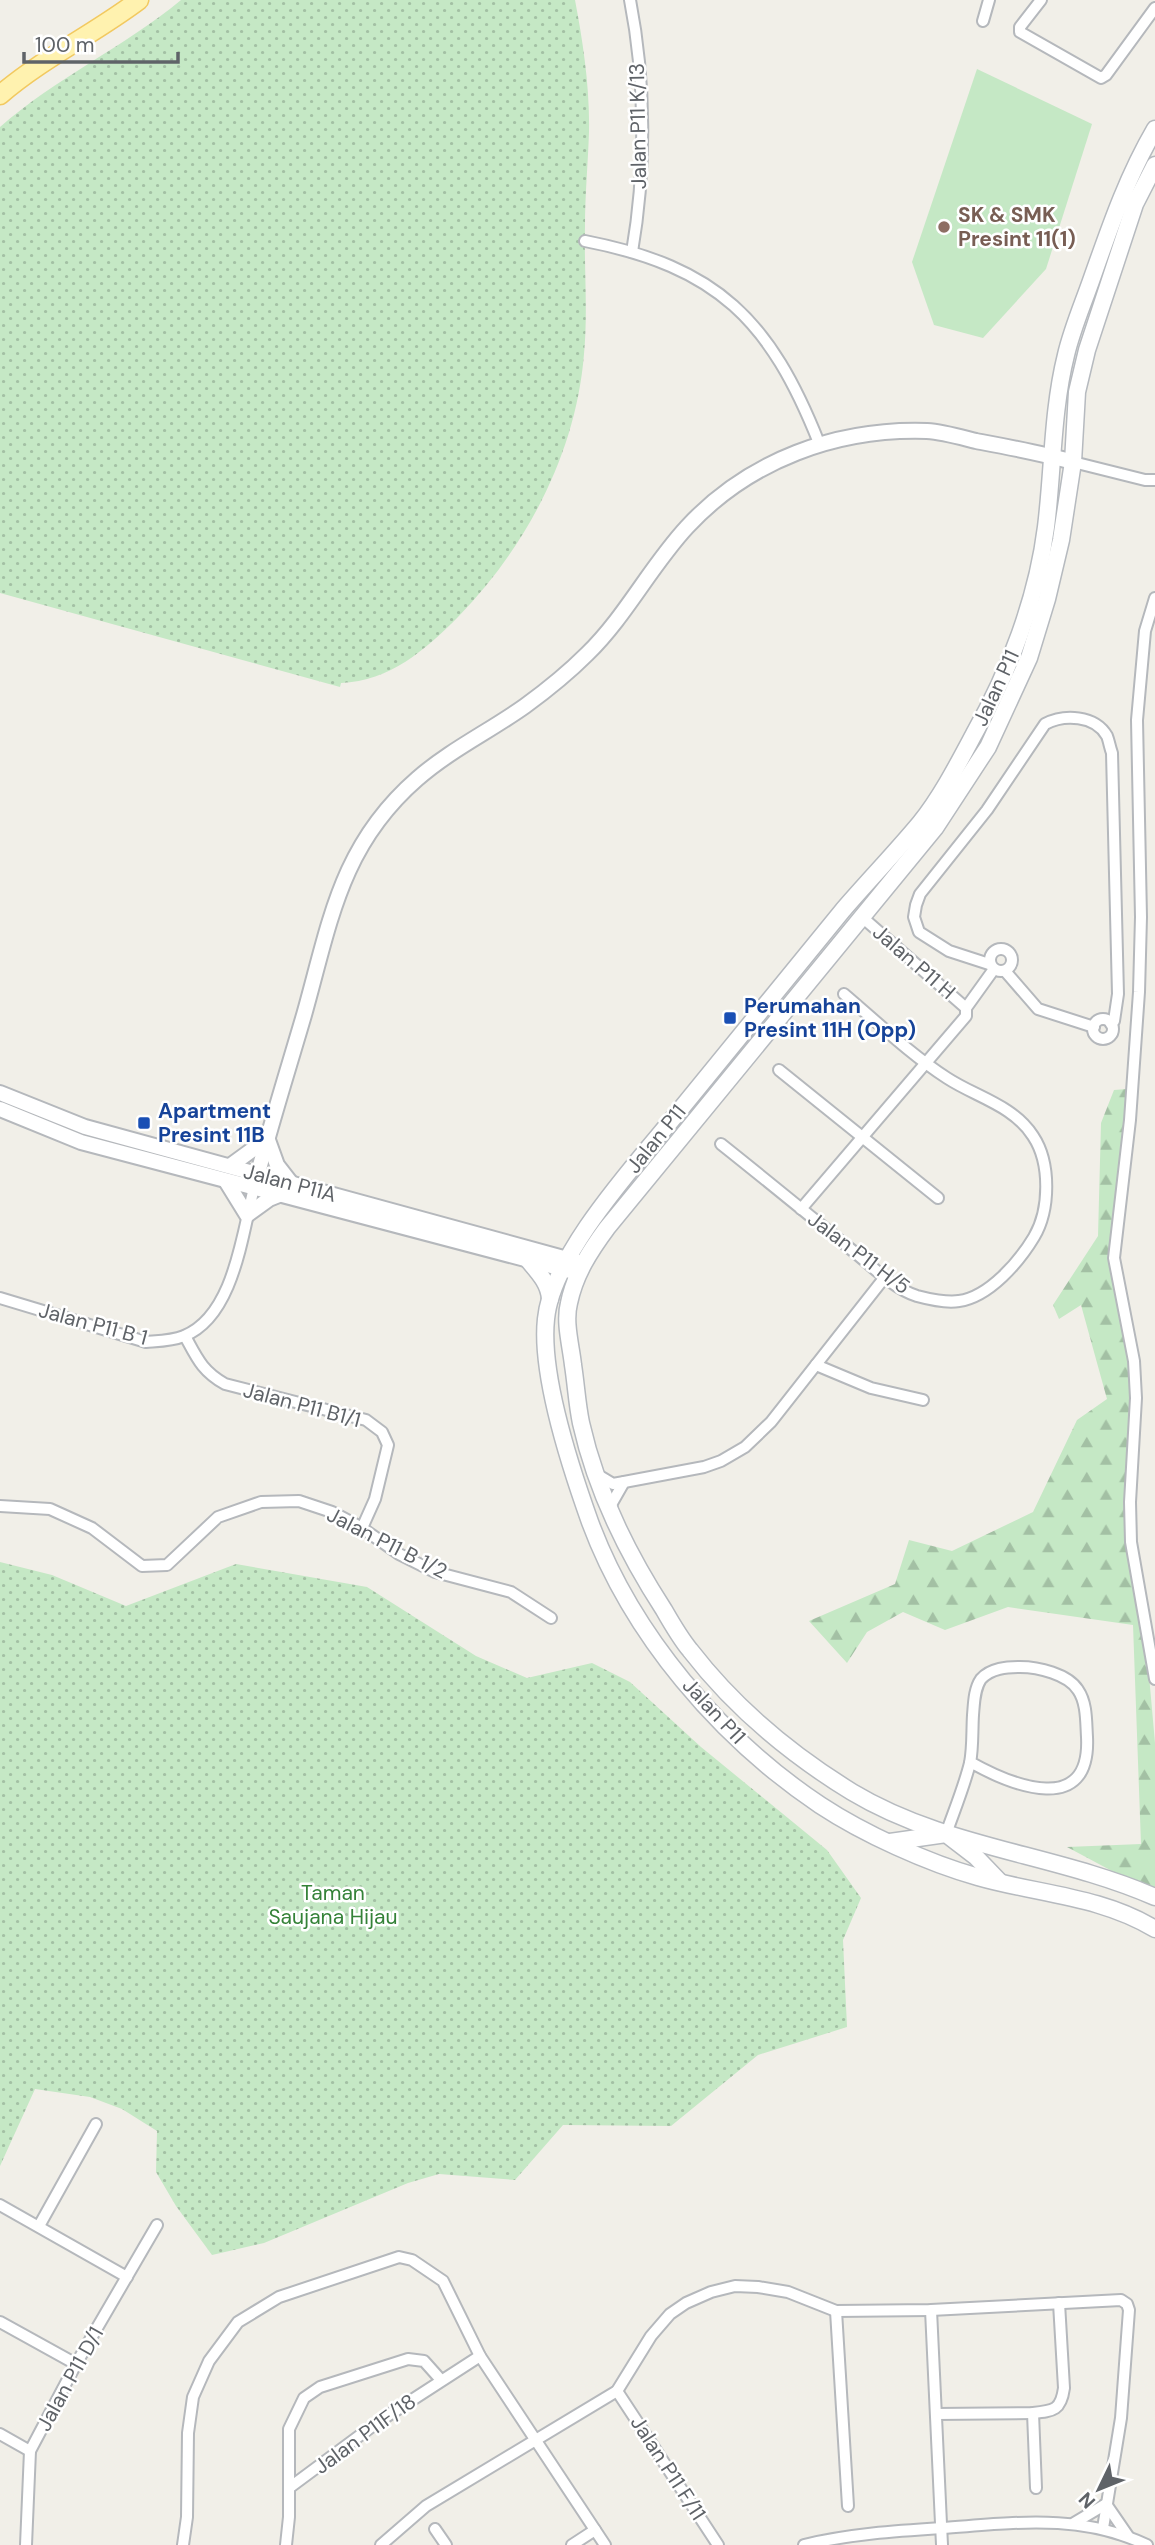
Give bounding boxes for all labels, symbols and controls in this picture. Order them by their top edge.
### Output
scale bar [24,21,178,65]
text: 100 m [35,31,95,59]
street label: Jalan P11 K/13 [623,63,653,189]
place label: SK & SMK Presint 11(1) [958,201,1076,253]
marker: SK & SMK Presint 11(1) [936,219,952,235]
street label: Jalan P11 [966,645,1026,731]
street label: Jalan P11 H [867,918,961,1006]
place label: Perumahan Presint 11H (Opp) [744,992,916,1044]
marker: Perumahan Presint 11H (Opp) [722,1010,738,1026]
place label: Apartment Presint 11B [158,1097,271,1149]
street label: Jalan P11 [620,1099,692,1179]
marker: Apartment Presint 11B [136,1115,152,1131]
street label: Jalan P11A [241,1157,340,1209]
street label: Jalan P11 H/5 [802,1205,916,1301]
street label: Jalan P11 B 1 [36,1296,150,1352]
street label: Jalan P11 B1/1 [240,1376,364,1434]
street label: Jalan P11 B 1/2 [322,1501,452,1585]
street label: Jalan P11 [676,1672,752,1750]
park label: Taman Saujana Hijau [268,1879,398,1931]
street label: Jalan P11 D/1 [30,2322,110,2436]
street label: Jalan P11F/18 [308,2387,422,2481]
street label: Jalan P11 F/11 [624,2410,712,2526]
north arrow [1064,2454,1134,2524]
text: N [1073,2487,1101,2514]

